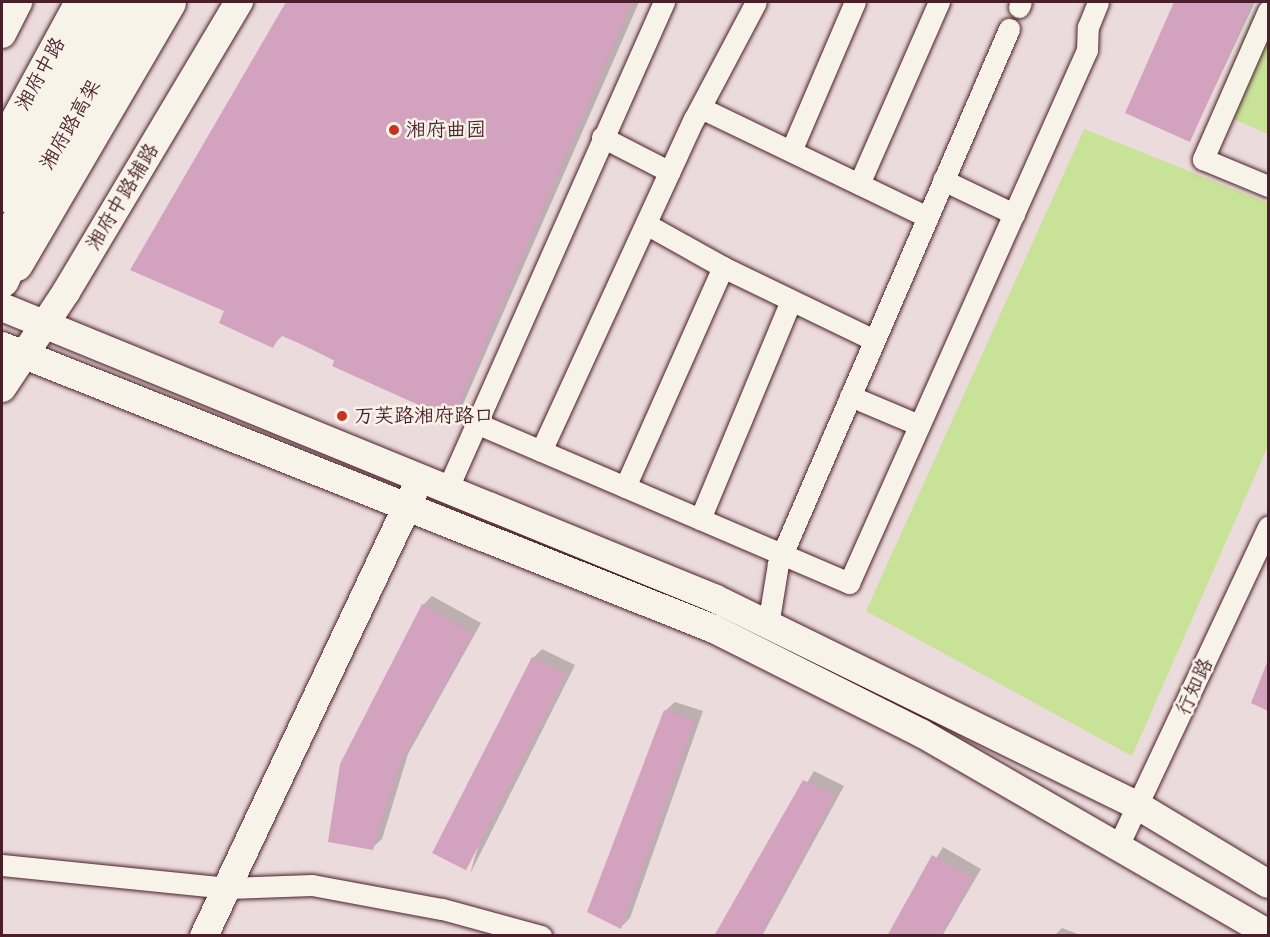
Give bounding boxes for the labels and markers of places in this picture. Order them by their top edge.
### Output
place label: 湘府曲园 [406,118,486,142]
marker: 湘府曲园 [387,123,401,137]
place label: 万芙路湘府路口 [354,404,494,428]
marker: 万芙路湘府路口 [335,409,349,423]

